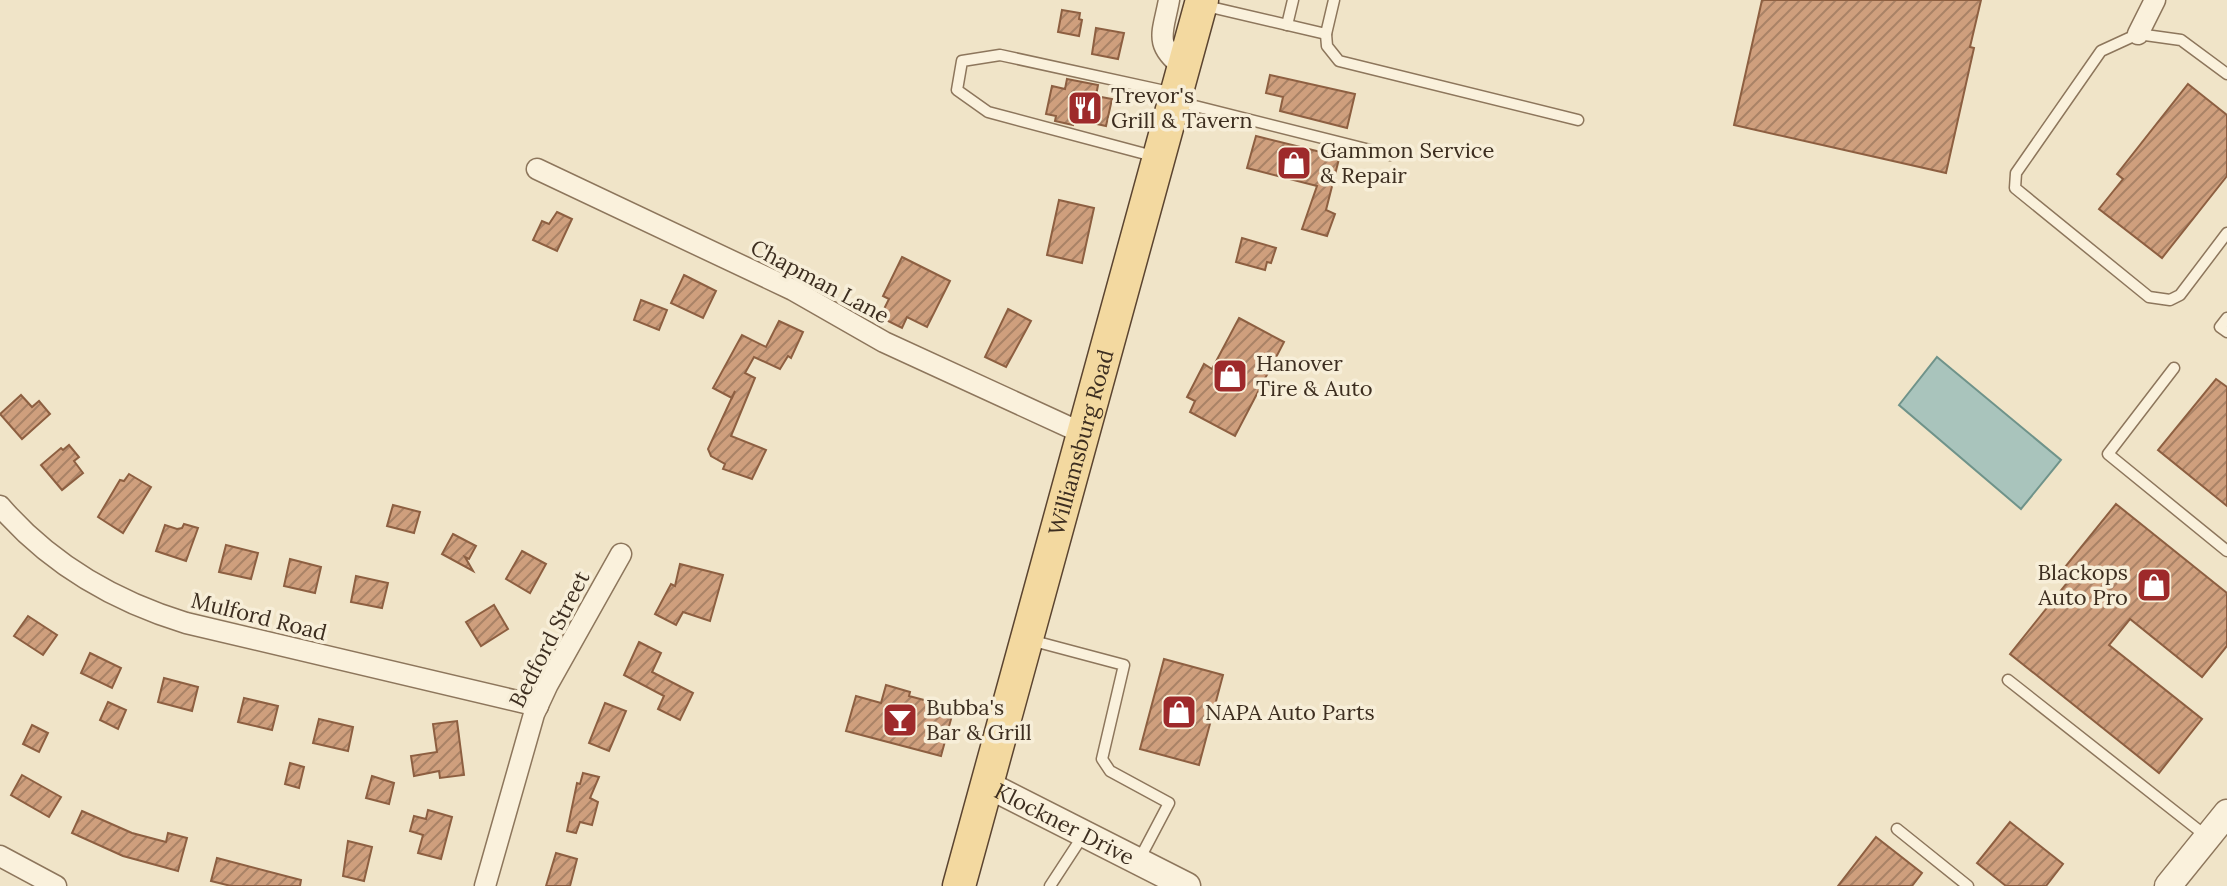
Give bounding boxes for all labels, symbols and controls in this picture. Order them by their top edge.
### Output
place label: Trevor's Grill & Tavern [1111,81,1253,134]
restaurant icon: Trevor's Grill & Tavern [1066,89,1104,127]
place label: Gammon Service & Repair [1320,136,1494,189]
shop icon: Gammon Service & Repair [1275,144,1313,182]
street label: Chapman Lane [746,233,894,329]
street label: Williamsburg Road [1042,346,1119,538]
place label: Hanover Tire & Auto [1256,349,1373,402]
shop icon: Hanover Tire & Auto [1211,357,1249,395]
place label: Blackops Auto Pro [2037,558,2128,611]
street label: Bedford Street [503,566,596,712]
shop icon: Blackops Auto Pro [2135,566,2173,604]
street label: Mulford Road [188,586,330,646]
place label: Bubba's Bar & Grill [926,693,1032,746]
shop icon: NAPA Auto Parts [1160,693,1198,731]
place label: NAPA Auto Parts [1205,698,1375,726]
bar icon: Bubba's Bar & Grill [881,701,919,739]
street label: Klockner Drive [990,777,1139,871]

